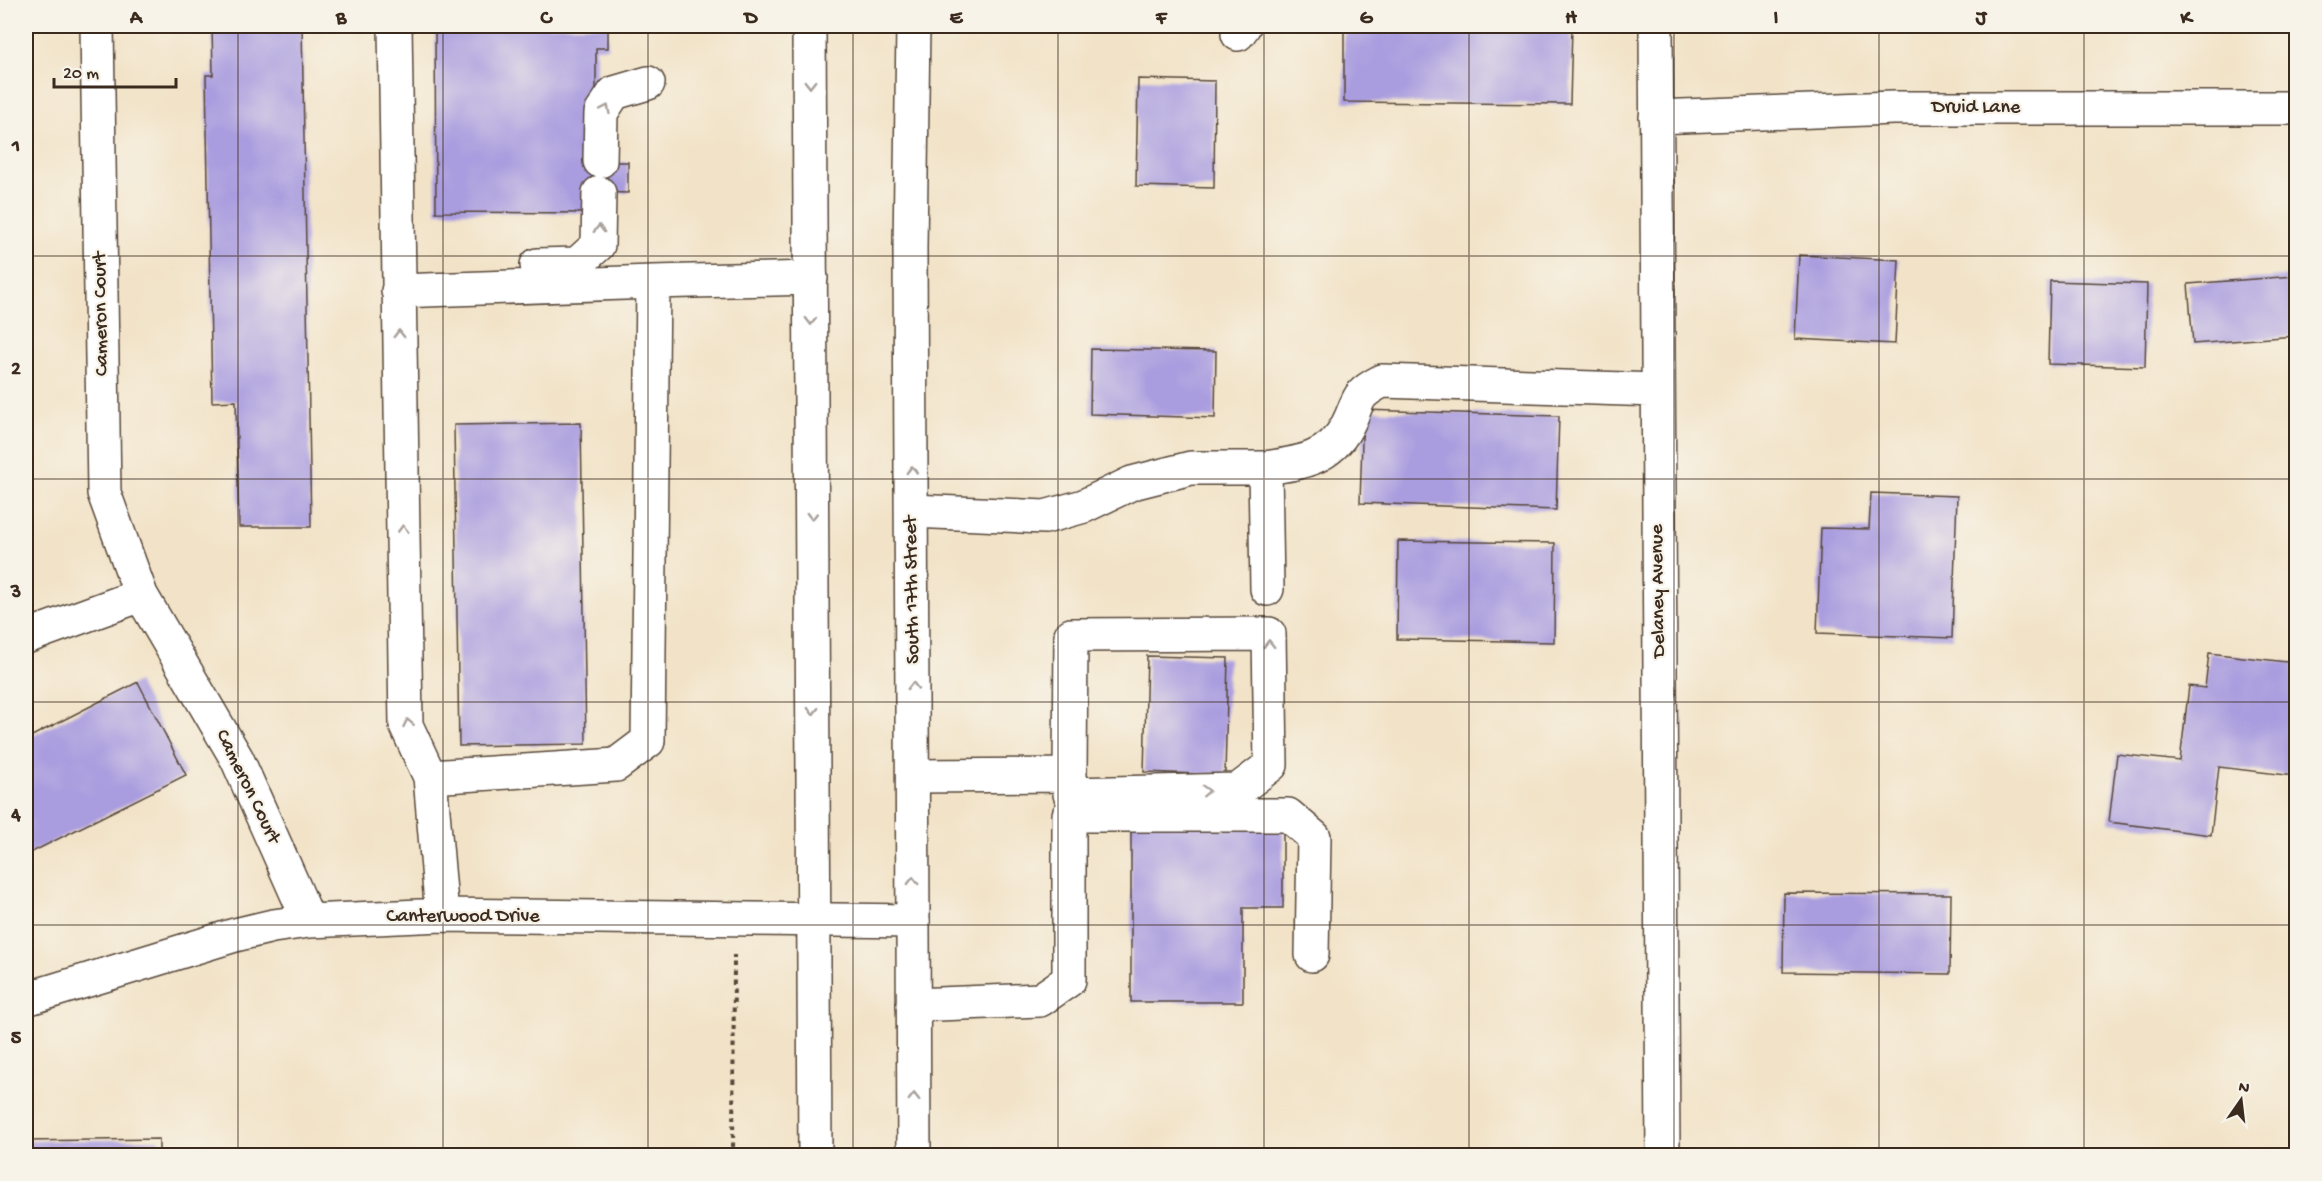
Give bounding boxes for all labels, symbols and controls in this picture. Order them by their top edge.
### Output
text: A [129,8,144,31]
text: B [335,8,347,31]
text: C [540,8,554,31]
text: D [742,8,758,31]
text: E [950,8,964,31]
text: F [1155,8,1168,31]
text: G [1360,8,1374,31]
text: H [1565,8,1577,31]
text: I [1774,8,1779,31]
text: J [1975,8,1988,31]
text: K [2179,8,2194,31]
scale bar [54,51,176,89]
text: 20 m [63,64,99,85]
one-way arrow [804,79,816,88]
street label: Druid Lane [1930,97,2021,120]
one-way arrow [598,104,610,115]
text: 1 [11,136,20,159]
one-way arrow [593,225,605,234]
street label: Cameron Court [89,250,115,376]
one-way arrow [805,316,817,325]
one-way arrow [393,329,405,338]
text: 2 [11,359,21,382]
one-way arrow [906,466,918,475]
one-way arrow [806,511,818,520]
street label: South 17th Street [900,514,926,664]
street label: Delaney Avenue [1646,523,1672,660]
one-way arrow [397,524,409,533]
text: 3 [10,582,21,605]
one-way arrow [1263,640,1275,649]
one-way arrow [907,682,919,691]
one-way arrow [807,706,819,715]
one-way arrow [402,718,415,728]
street label: Cameron Court [209,726,285,849]
one-way arrow [1201,785,1210,797]
text: 4 [10,805,21,828]
one-way arrow [907,877,919,886]
street label: Canterwood Drive [386,906,540,929]
text: 5 [11,1028,22,1051]
north arrow [2211,1070,2271,1130]
text: N [2236,1078,2252,1099]
one-way arrow [908,1093,920,1102]

